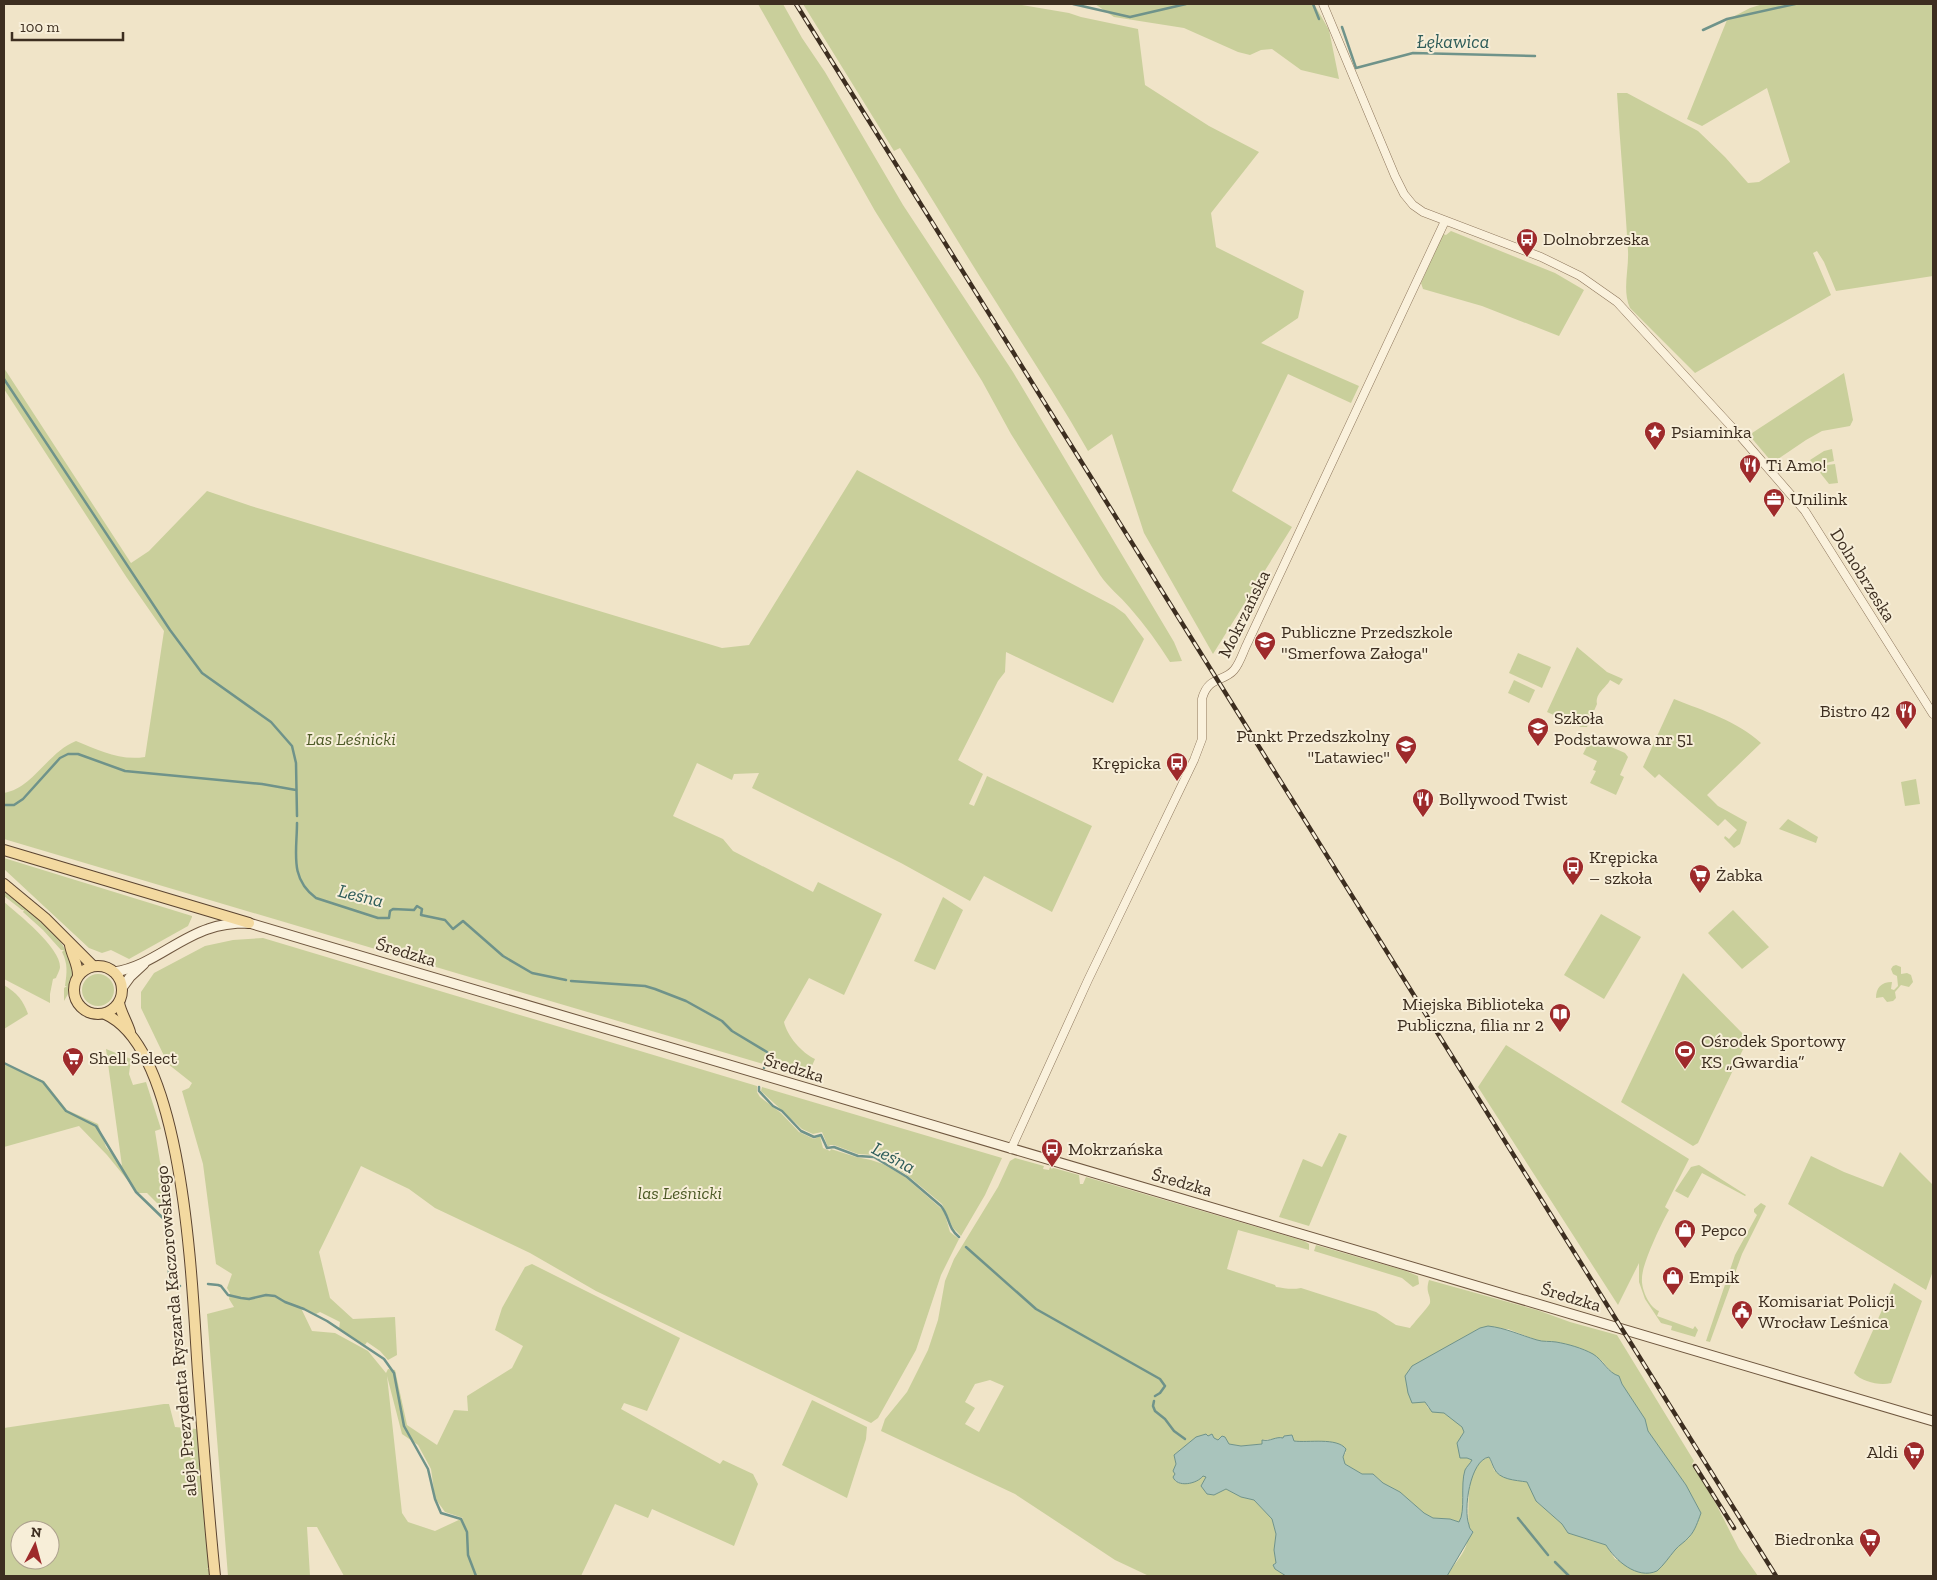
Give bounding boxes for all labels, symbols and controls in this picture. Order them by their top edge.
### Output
scale bar [12,10,124,42]
text: 100 m [20,18,59,36]
water label: Łękawica [1417,30,1489,53]
bus stop icon: Dolnobrzeska [1515,227,1539,258]
place label: Dolnobrzeska [1543,228,1649,250]
place icon: Psiaminka [1643,420,1667,451]
place label: Psiaminka [1671,421,1752,443]
restaurant icon: Ti Amo! [1738,453,1762,484]
place label: Ti Amo! [1766,454,1827,476]
office icon: Unilink [1762,487,1786,518]
place label: Unilink [1790,488,1848,510]
street label: Dolnobrzeska [1826,524,1901,626]
street label: Mokrzańska [1213,566,1275,661]
place label: Publiczne Przedszkole "Smerfowa Załoga" [1281,621,1453,664]
school or university icon: Publiczne Przedszkole "Smerfowa Załoga" [1253,630,1277,661]
restaurant icon: Bistro 42 [1894,699,1918,730]
place label: Bistro 42 [1820,700,1890,722]
place label: Szkoła Podstawowa nr 51 [1554,707,1693,750]
school or university icon: Szkoła Podstawowa nr 51 [1526,716,1550,747]
place label: Punkt Przedszkolny "Latawiec" [1236,725,1391,768]
park label: Las Leśnicki [306,728,396,750]
school or university icon: Punkt Przedszkolny "Latawiec" [1394,734,1418,765]
bus stop icon: Krępicka [1165,751,1189,782]
place label: Krępicka [1092,752,1161,774]
restaurant icon: Bollywood Twist [1411,787,1435,818]
place label: Bollywood Twist [1439,788,1568,810]
place label: Krępicka – szkoła [1589,846,1658,889]
bus stop icon: Krępicka – szkoła [1561,855,1585,886]
supermarket icon: Żabka [1688,863,1712,894]
place label: Żabka [1716,864,1763,886]
water label: Leśna [336,879,386,912]
street label: Średzka [373,932,439,972]
place label: Miejska Biblioteka Publiczna, filia nr 2 [1397,993,1544,1036]
library icon: Miejska Biblioteka Publiczna, filia nr 2 [1548,1002,1572,1033]
place label: Ośrodek Sportowy KS „Gwardia” [1701,1030,1846,1073]
sports icon: Ośrodek Sportowy KS „Gwardia” [1673,1039,1697,1070]
supermarket icon: Shell Select [61,1046,85,1077]
place label: Shell Select [89,1047,177,1069]
street label: Średzka [761,1048,827,1088]
water label: Leśna [868,1137,919,1178]
bus stop icon: Mokrzańska [1040,1137,1064,1168]
place label: Mokrzańska [1068,1138,1163,1160]
street label: Średzka [1149,1163,1215,1201]
street label: aleja Prezydenta Ryszarda Kaczorowskiego [151,1165,201,1497]
park label: las Leśnicki [638,1182,722,1204]
shop icon: Pepco [1673,1218,1697,1249]
place label: Pepco [1701,1219,1747,1241]
shop icon: Empik [1661,1265,1685,1296]
place label: Empik [1689,1266,1740,1288]
street label: Średzka [1538,1277,1604,1317]
place label: Komisariat Policji Wrocław Leśnica [1758,1290,1895,1333]
public building icon: Komisariat Policji Wrocław Leśnica [1730,1299,1754,1330]
supermarket icon: Aldi [1902,1440,1926,1471]
place label: Aldi [1867,1441,1898,1463]
north arrow [10,1520,60,1570]
text: N [30,1524,43,1542]
supermarket icon: Biedronka [1858,1527,1882,1558]
place label: Biedronka [1775,1528,1854,1550]

